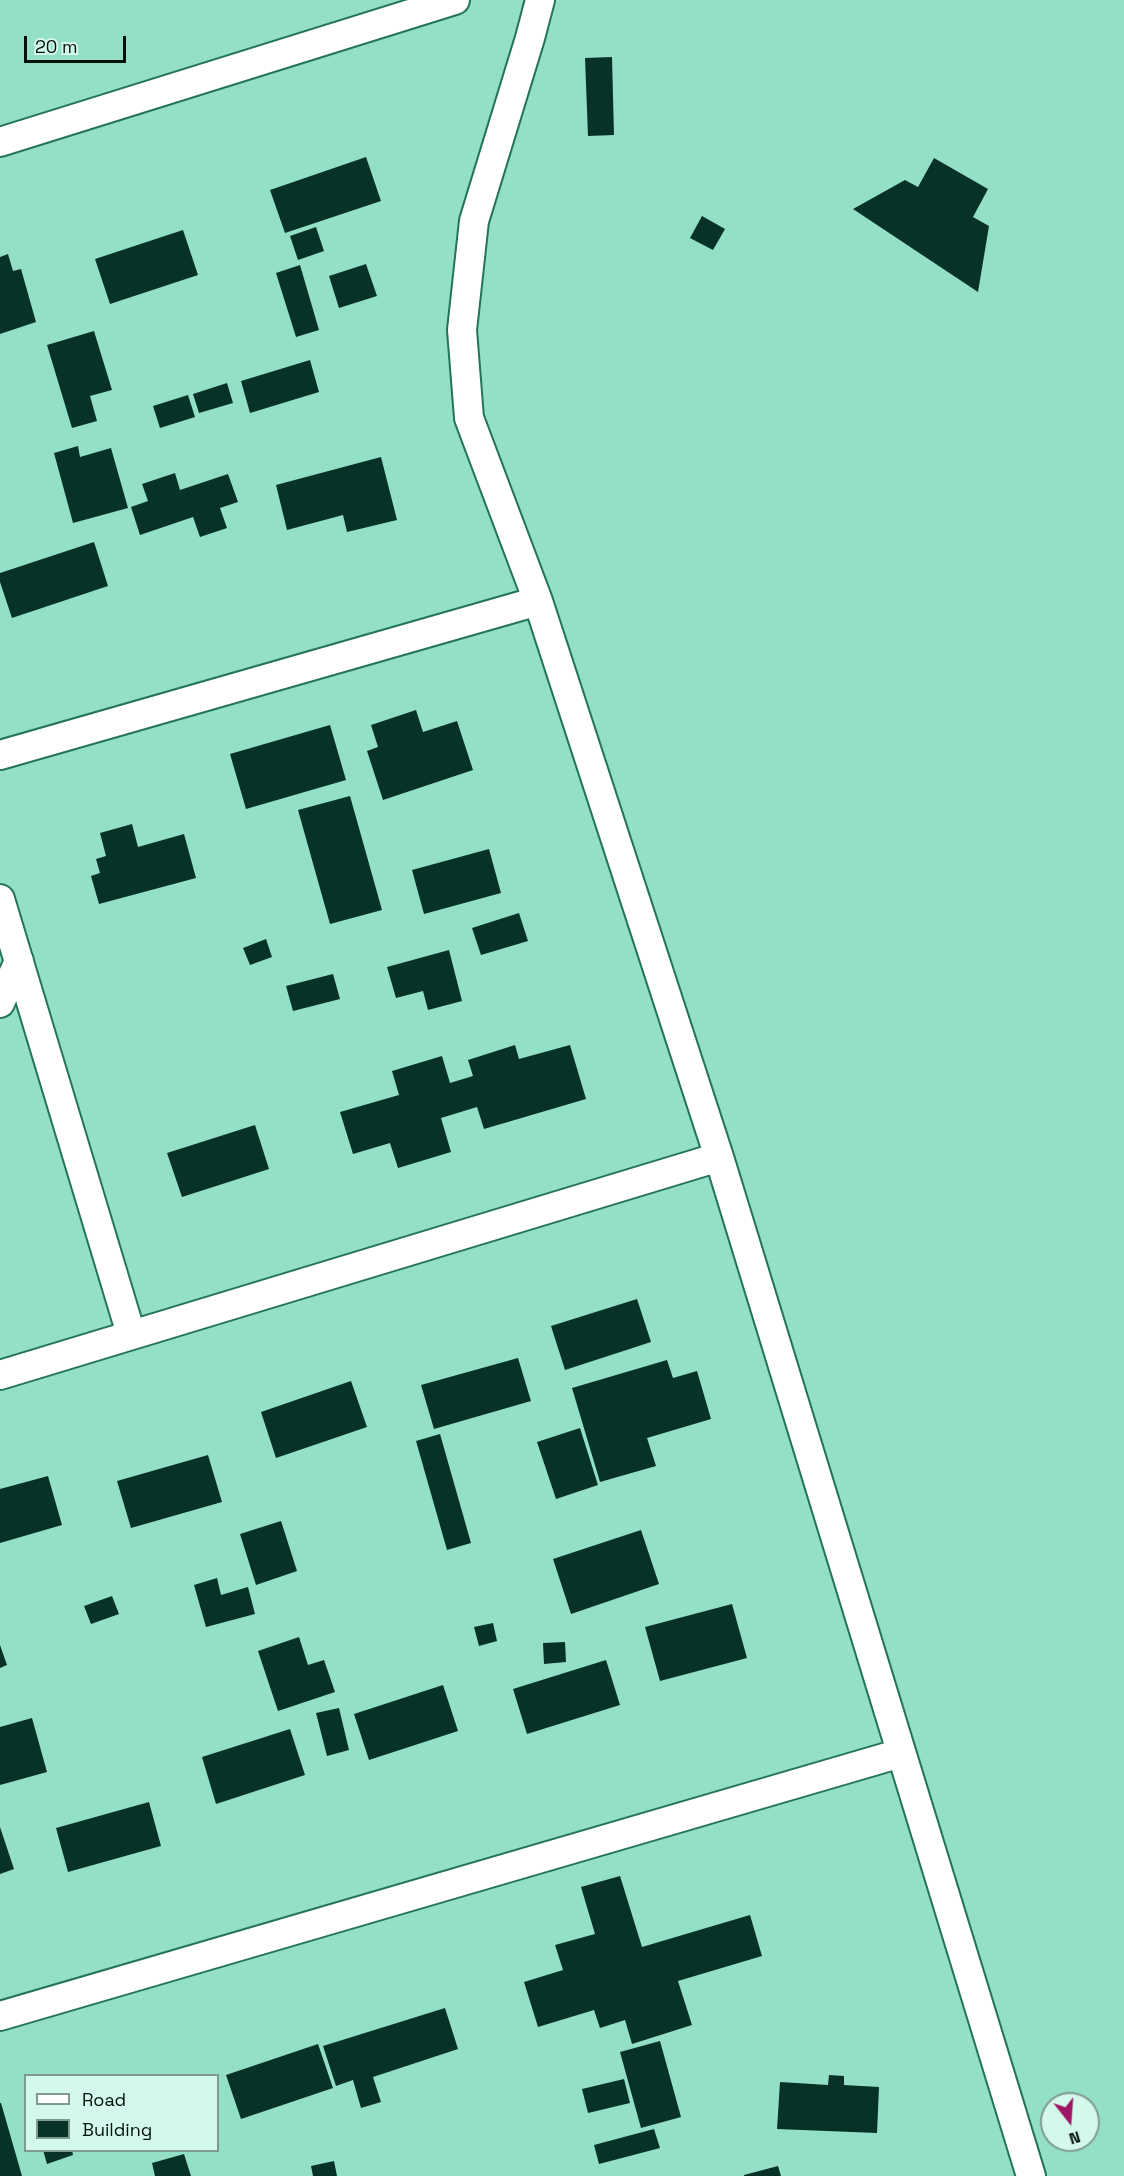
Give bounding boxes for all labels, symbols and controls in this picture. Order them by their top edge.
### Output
scale bar [27,24,129,62]
text: 20 m [35,35,78,58]
legend [24,2074,219,2152]
text: Road [82,2088,126,2111]
north arrow [1040,2092,1100,2152]
text: Building [82,2118,152,2141]
text: N [1067,2126,1083,2149]

